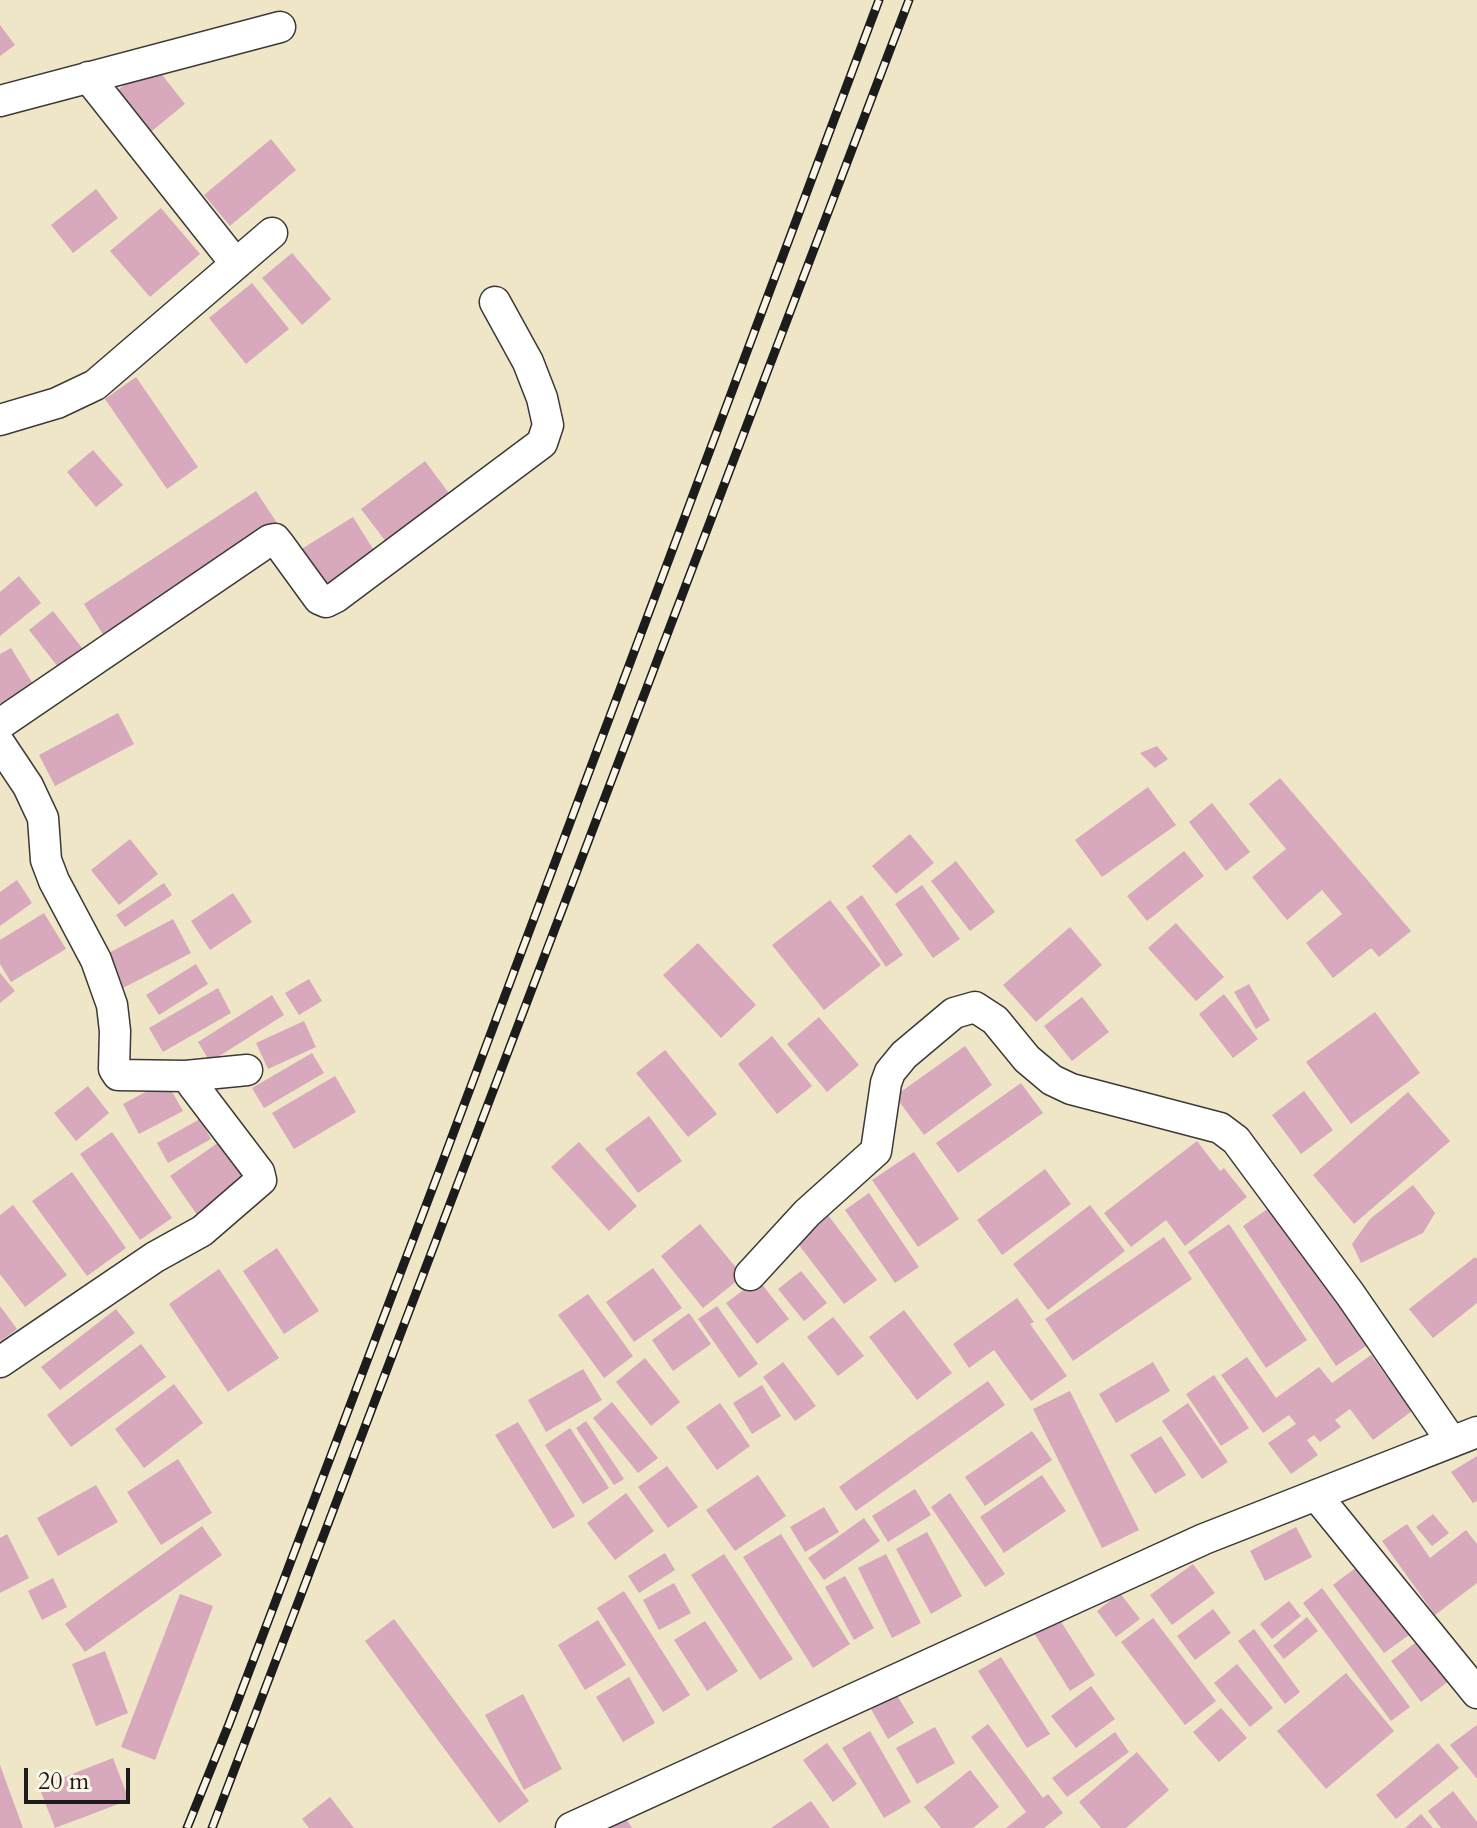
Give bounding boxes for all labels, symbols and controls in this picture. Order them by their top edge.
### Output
scale bar [28,1752,134,1802]
text: 20 m [38,1765,89,1798]

